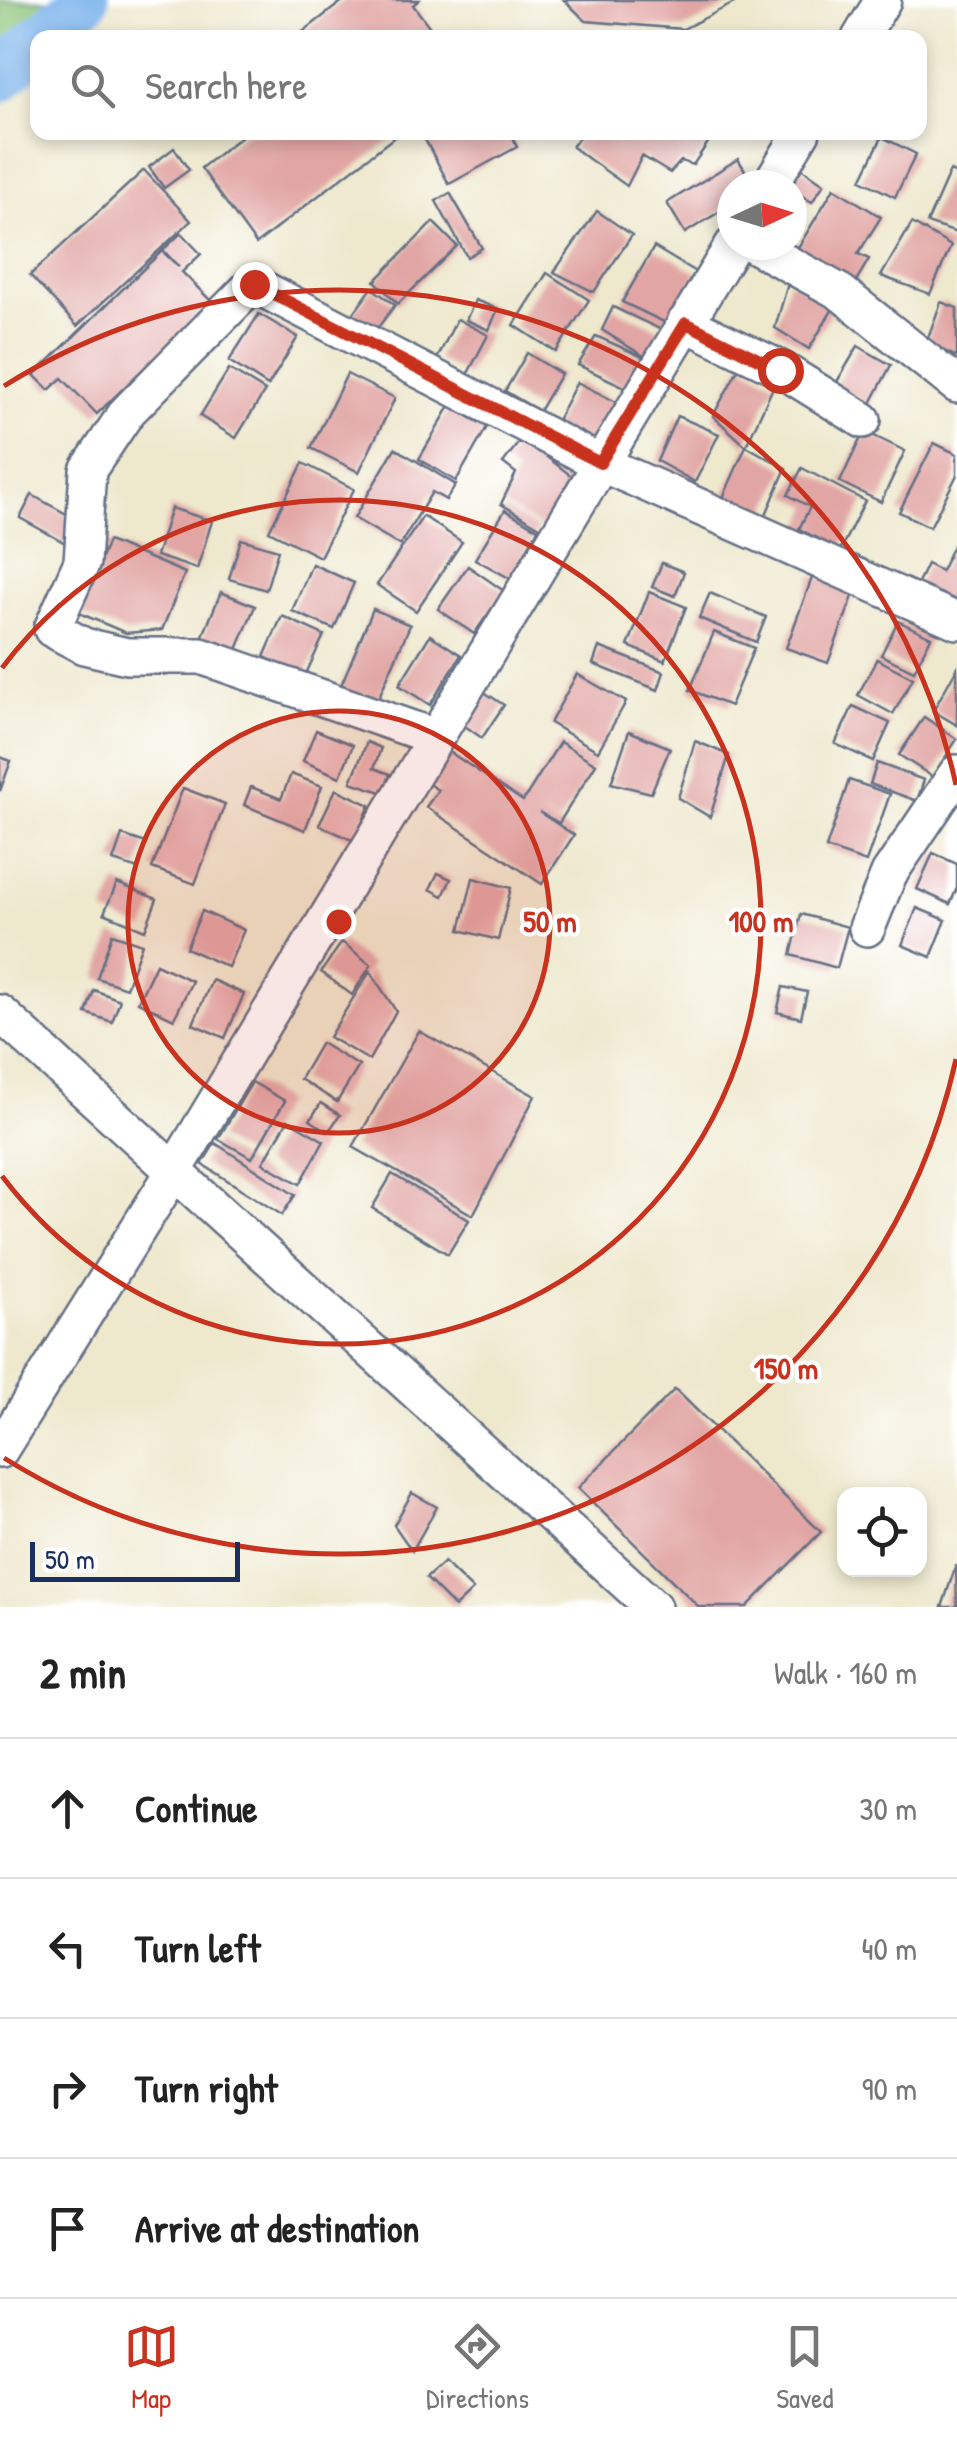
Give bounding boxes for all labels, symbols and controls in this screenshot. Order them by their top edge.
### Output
search box [30,30,927,140]
icon: search [65,58,120,113]
text: Search here [145,59,307,111]
north arrow [717,170,807,260]
route end [232,262,278,308]
route start [758,348,804,394]
text: 50 m [523,901,577,941]
text: 100 m [728,901,794,941]
centre of rings [321,904,357,940]
text: 150 m [754,1348,818,1388]
map controls [837,1487,927,1577]
button: locate [837,1487,927,1577]
scale bar [30,1537,240,1582]
text: 50 m [45,1540,95,1578]
text: 2 min [40,1644,126,1701]
text: Walk · 160 m [774,1651,917,1694]
icon: ahead [40,1781,95,1836]
text: Continue [135,1782,257,1834]
text: 30 m [859,1787,917,1830]
icon: left [40,1921,95,1976]
text: Turn left [135,1922,260,1974]
text: 40 m [862,1927,917,1970]
icon: right [40,2061,95,2116]
text: Turn right [135,2062,278,2114]
text: 90 m [862,2067,917,2110]
icon: arrive [40,2201,95,2256]
text: Arrive at destination [135,2202,419,2254]
tab: Map [124,2319,179,2417]
tab: Directions [426,2319,529,2417]
tab: Saved [776,2319,833,2417]

